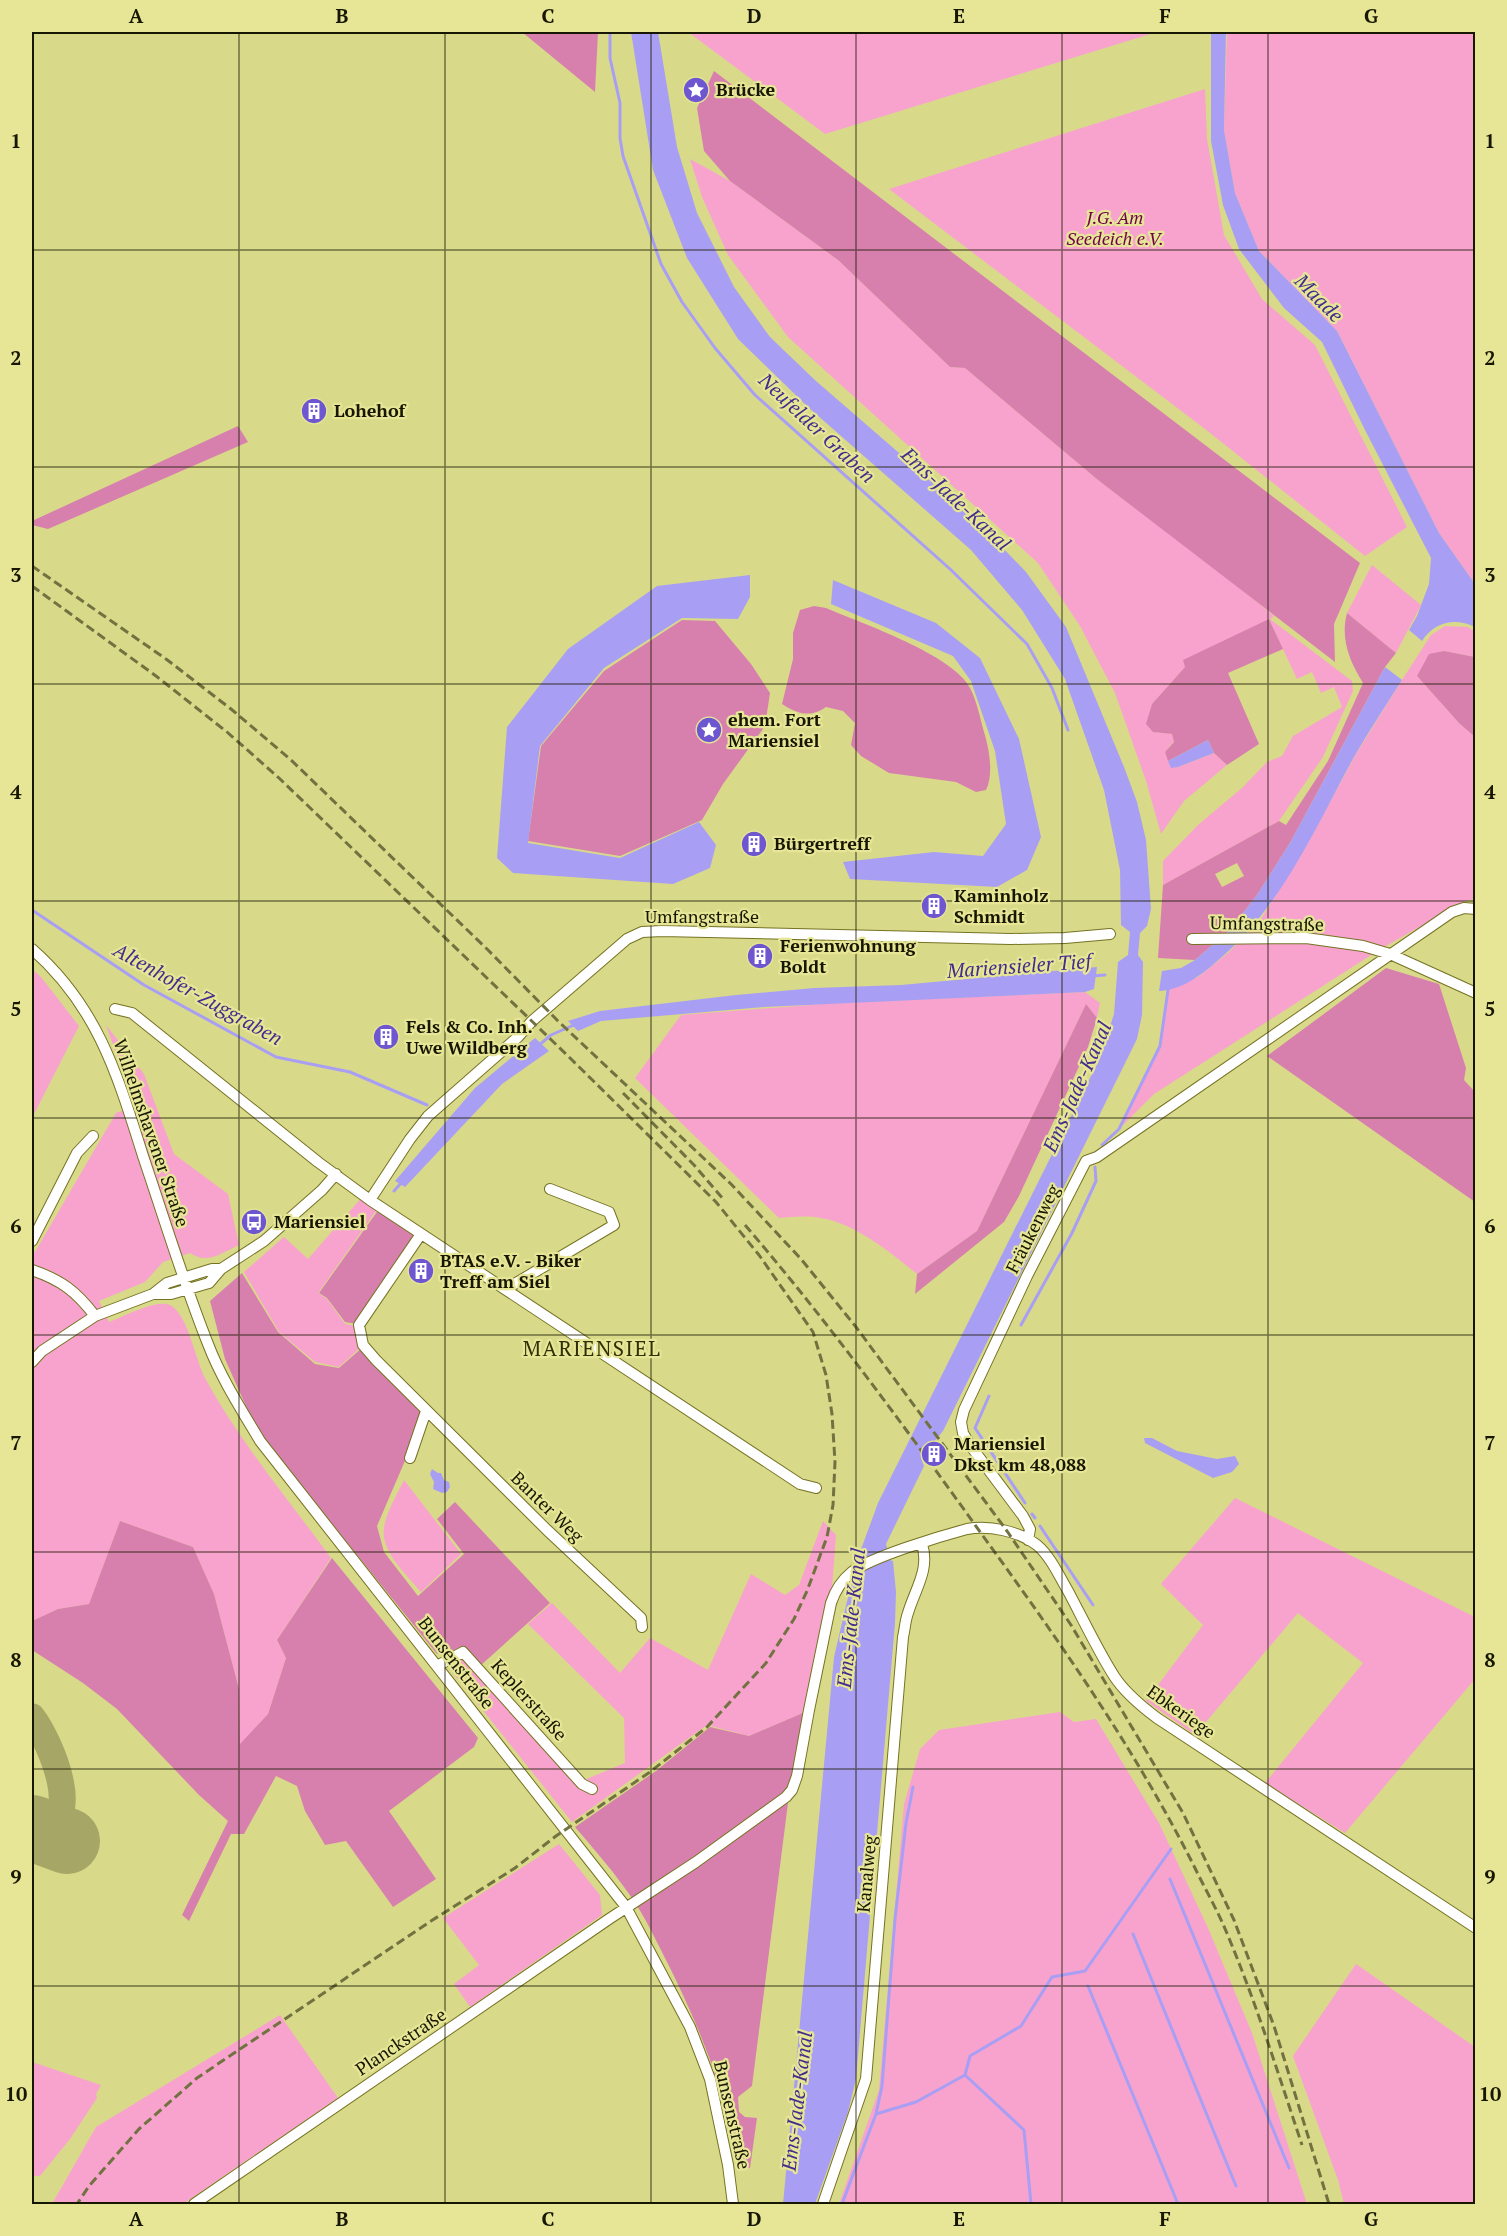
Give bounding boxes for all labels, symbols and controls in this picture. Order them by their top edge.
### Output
text: A [129,2,144,29]
text: B [336,2,349,29]
text: C [541,2,555,29]
text: D [747,2,761,29]
text: E [953,2,965,29]
text: F [1159,2,1171,29]
text: G [1364,2,1378,29]
place icon: Brücke [681,75,711,105]
place label: Brücke [716,77,776,101]
text: 1 [10,127,22,154]
text: 1 [1484,127,1496,154]
park label: J.G. Am Seedeich e.V. [1066,205,1164,250]
water label: Maade [1288,267,1350,328]
text: 2 [10,344,22,371]
text: 2 [1484,344,1496,371]
water label: Neufelder Graben [753,366,881,489]
building icon: Lohehof [299,396,329,426]
place label: Lohehof [334,398,407,422]
water label: Ems-Jade-Kanal [895,440,1017,557]
text: 3 [10,561,22,588]
text: 3 [1484,561,1496,588]
place label: ehem. Fort Mariensiel [728,707,821,752]
place icon: ehem. Fort Mariensiel [694,715,724,745]
text: 4 [10,778,22,805]
text: 4 [1484,778,1496,805]
building icon: Bürgertreff [739,829,769,859]
place label: Bürgertreff [774,831,872,855]
place label: Kaminholz Schmidt [954,883,1048,928]
building icon: Kaminholz Schmidt [919,891,949,921]
street label: Umfangstraße [645,904,759,928]
street label: Umfangstraße [1210,910,1324,936]
place label: Ferienwohnung Boldt [780,933,916,978]
water label: Altenhofer-Zuggraben [108,935,288,1051]
building icon: Ferienwohnung Boldt [745,941,775,971]
water label: Mariensieler Tief [945,947,1096,984]
text: 5 [10,995,22,1022]
text: 5 [1484,995,1496,1022]
place label: Fels & Co. Inh. Uwe Wildberg [406,1014,533,1059]
water label: Ems-Jade-Kanal [1035,1017,1118,1157]
building icon: Fels & Co. Inh. Uwe Wildberg [371,1022,401,1052]
street label: Wilhelmshavener Straße [108,1035,195,1230]
street label: Fräukenweg [1000,1180,1065,1277]
bus stop icon: Mariensiel [239,1207,269,1237]
place label: Mariensiel [274,1209,366,1233]
text: 6 [10,1212,22,1239]
text: 6 [1484,1212,1496,1239]
place label: BTAS e.V. - Biker Treff am Siel [440,1248,582,1293]
building icon: BTAS e.V. - Biker Treff am Siel [406,1256,436,1286]
district label: MARIENSIEL [523,1334,661,1362]
text: 7 [10,1429,22,1456]
text: 7 [1484,1429,1496,1456]
place label: Mariensiel Dkst km 48,088 [954,1431,1086,1476]
building icon: Mariensiel Dkst km 48,088 [919,1439,949,1469]
street label: Banter Weg [506,1466,590,1547]
water label: Ems-Jade-Kanal [830,1546,871,1690]
street label: Bunsenstraße [413,1611,500,1713]
text: 8 [10,1646,22,1673]
text: 8 [1484,1646,1496,1673]
street label: Keplerstraße [487,1653,573,1745]
street label: Ebkeriege [1143,1679,1221,1743]
street label: Kanalweg [851,1834,881,1913]
text: 9 [10,1863,22,1890]
text: 9 [1484,1863,1496,1890]
street label: Planckstraße [350,2002,451,2080]
water label: Ems-Jade-Kanal [774,2029,819,2173]
street label: Bunsenstraße [709,2058,757,2171]
text: 10 [5,2080,27,2107]
text: 10 [1479,2080,1501,2107]
text: A [129,2205,144,2232]
text: B [336,2205,349,2232]
text: C [541,2205,555,2232]
text: D [747,2205,761,2232]
text: E [953,2205,965,2232]
text: F [1159,2205,1171,2232]
text: G [1364,2205,1378,2232]

